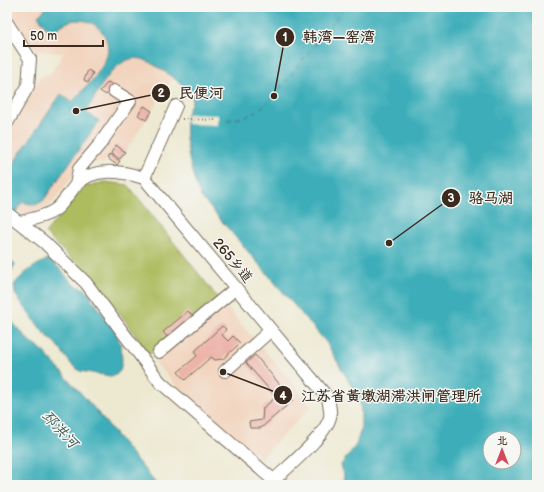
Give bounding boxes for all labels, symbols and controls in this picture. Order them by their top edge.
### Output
scale bar [24,22,103,48]
callout: 韩湾—窑湾 [275,23,384,50]
text: 韩湾—窑湾 [303,28,375,47]
text: 50 m [30,29,57,44]
text: 1 [282,30,288,45]
callout: 民便河 [151,79,232,106]
text: 民便河 [178,84,224,103]
text: 2 [157,86,165,101]
callout: 骆马湖 [441,184,522,211]
text: 骆马湖 [468,189,514,208]
text: 3 [447,191,455,206]
street label: 265乡道 [209,235,256,286]
callout: 江苏省黄墩湖滞洪闸管理所 [273,382,489,409]
text: 江苏省黄墩湖滞洪闸管理所 [301,387,481,406]
text: 4 [279,389,287,404]
water label: 邳洪河 [37,406,84,454]
north arrow [482,430,522,470]
text: 北 [497,434,508,447]

